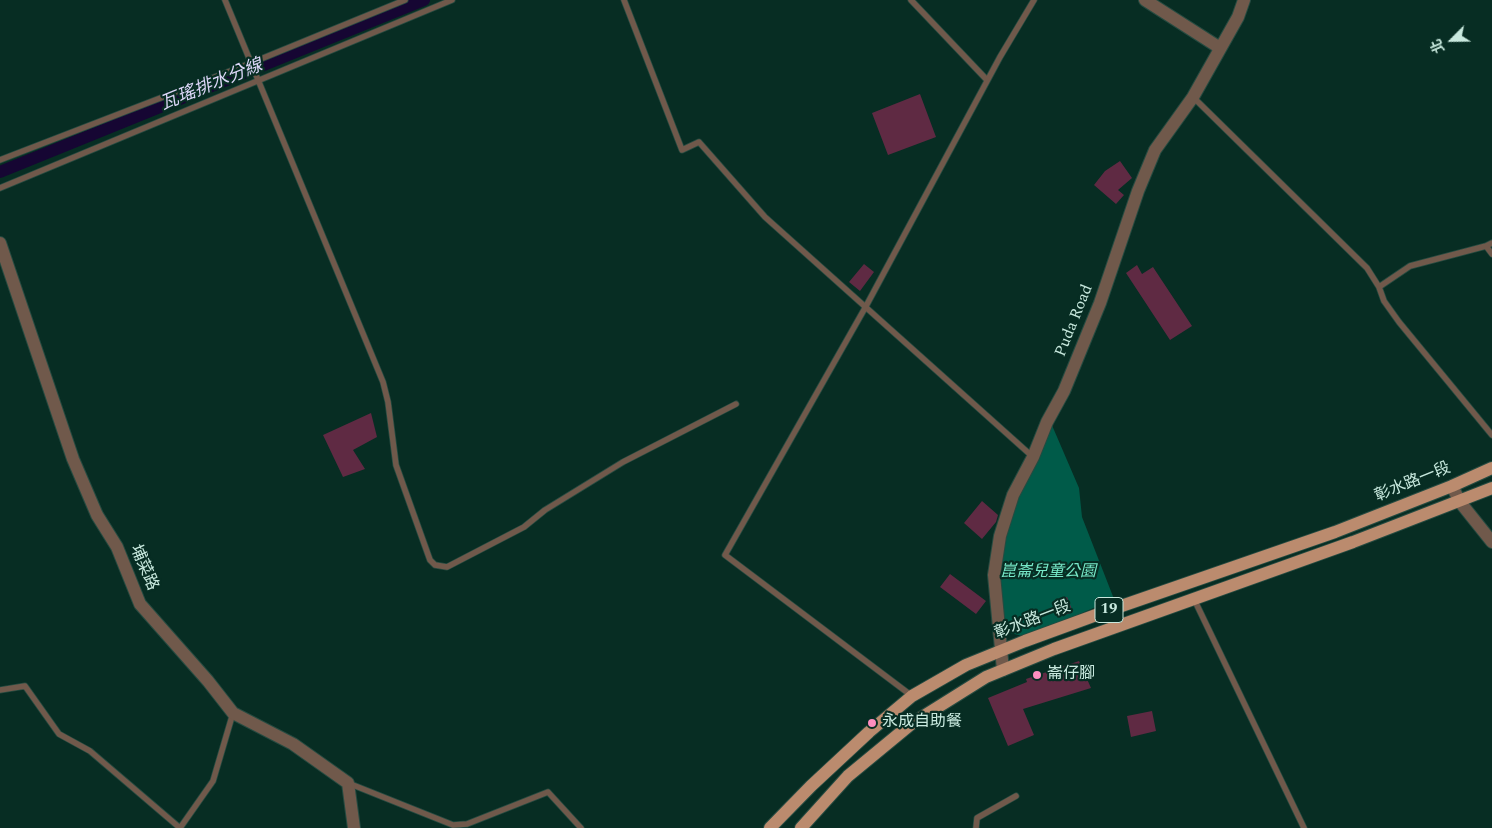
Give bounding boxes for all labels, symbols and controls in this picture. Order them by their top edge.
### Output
north arrow [1427,15,1477,65]
text: 北 [1425,36,1450,57]
water label: 瓦瑤排水分線 [158,56,266,116]
street label: Puda Road [1052,282,1098,360]
street label: 彰水路一段 [1372,459,1454,507]
street label: 埔菜路 [125,542,161,594]
park label: 崑崙兒童公園 [1000,563,1096,583]
street label: 彰水路一段 [992,598,1074,644]
road number: 19 [1095,598,1123,622]
place label: 崙仔腳 [1047,665,1095,685]
marker: 崙仔腳 [1031,669,1043,681]
place label: 永成自助餐 [882,713,962,733]
marker: 永成自助餐 [866,717,878,729]

